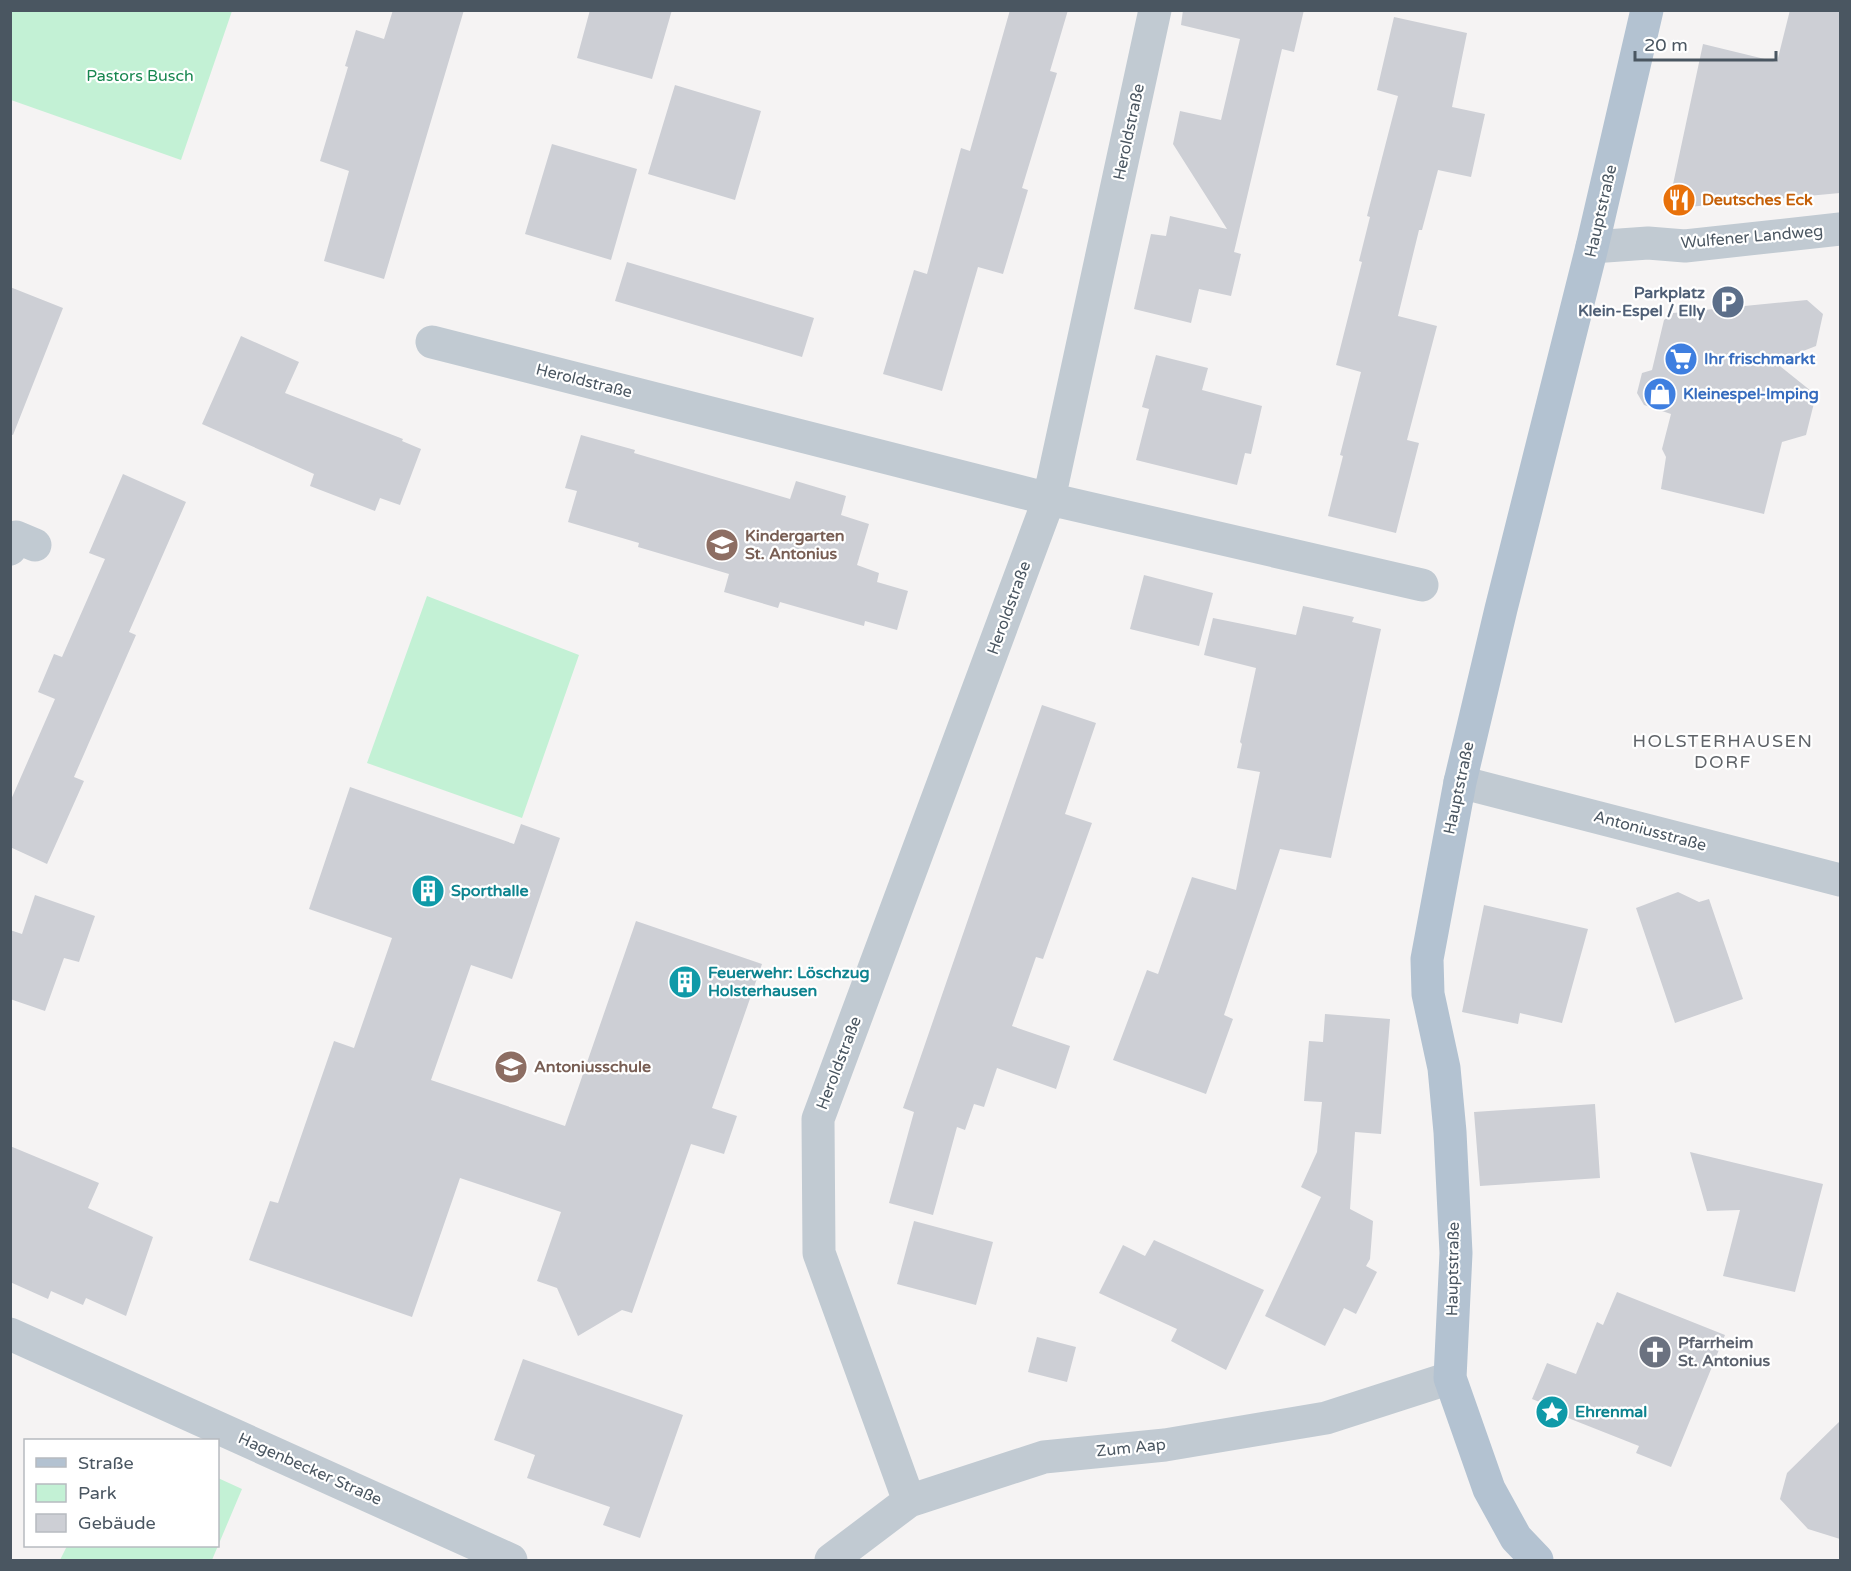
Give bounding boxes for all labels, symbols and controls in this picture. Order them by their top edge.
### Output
scale bar [1635,24,1776,62]
text: 20 m [1644,34,1688,56]
park label: Pastors Busch [86,66,194,86]
street label: Heroldstraße [1109,82,1149,182]
street label: Hauptstraße [1581,163,1621,259]
restaurant icon: Deutsches Eck [1661,182,1697,218]
place label: Deutsches Eck [1702,190,1813,210]
street label: Wulfener Landweg [1680,221,1824,253]
place label: Parkplatz Klein-Espel / Elly [1578,283,1705,321]
parking icon: Parkplatz Klein-Espel / Elly [1710,284,1746,320]
supermarket icon: Ihr frischmarkt [1663,341,1699,377]
place label: Ihr frischmarkt [1704,349,1816,369]
street label: Heroldstraße [534,359,634,403]
shop icon: Kleinespel-Imping [1642,376,1678,412]
place label: Kleinespel-Imping [1683,384,1819,404]
place label: Kindergarten St. Antonius [745,526,845,564]
school or university icon: Kindergarten St. Antonius [704,527,740,563]
street label: Heroldstraße [983,558,1035,658]
district label: HOLSTERHAUSEN DORF [1632,730,1814,773]
street label: Hauptstraße [1439,740,1479,836]
street label: Antoniusstraße [1591,806,1709,856]
building icon: Sporthalle [410,873,446,909]
place label: Sporthalle [451,881,529,901]
place label: Feuerwehr: Löschzug Holsterhausen [708,963,870,1001]
building icon: Feuerwehr: Löschzug Holsterhausen [667,964,703,1000]
street label: Heroldstraße [812,1014,866,1112]
school or university icon: Antoniusschule [493,1049,529,1085]
place label: Antoniusschule [534,1057,651,1077]
street label: Hauptstraße [1442,1222,1464,1316]
place label: Pfarrheim St. Antonius [1678,1333,1771,1371]
church icon: Pfarrheim St. Antonius [1637,1334,1673,1370]
place icon: Ehrenmal [1534,1394,1570,1430]
place label: Ehrenmal [1575,1402,1647,1422]
street label: Hagenbecker Straße [235,1428,385,1510]
street label: Zum Aap [1095,1434,1167,1462]
legend [24,1439,219,1547]
text: Straße [78,1452,134,1474]
text: Park [78,1482,117,1504]
text: Gebäude [78,1512,156,1534]

